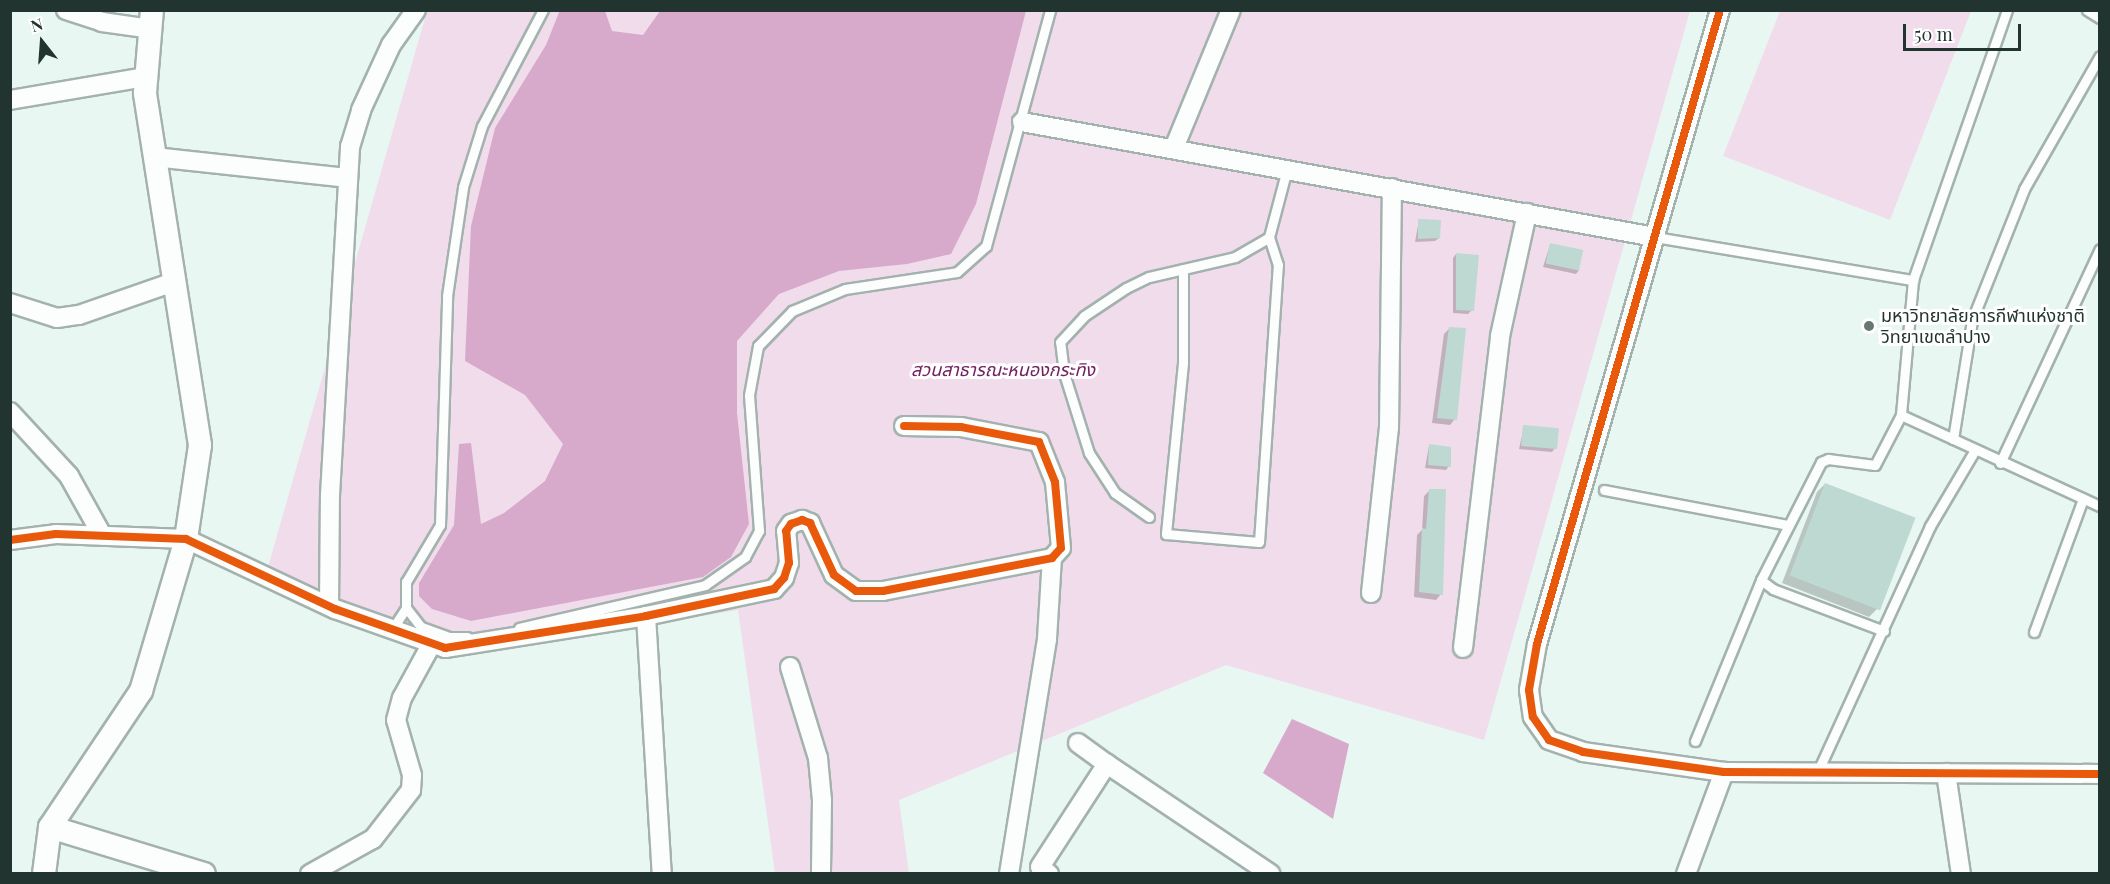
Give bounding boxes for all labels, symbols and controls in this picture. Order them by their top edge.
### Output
north arrow [12,12,72,72]
scale bar [1906,12,2024,50]
text: N [28,13,45,36]
text: 50 m [1914,22,1953,46]
place label: มหาวิทยาลัยการกีฬาแห่งชาติ วิทยาเขตลำปาง [1881,305,2085,348]
marker: มหาวิทยาลัยการกีฬาแห่งชาติ วิทยาเขตลำปาง [1862,319,1876,333]
park label: สวนสาธารณะหนองกระทิง [911,358,1095,380]

